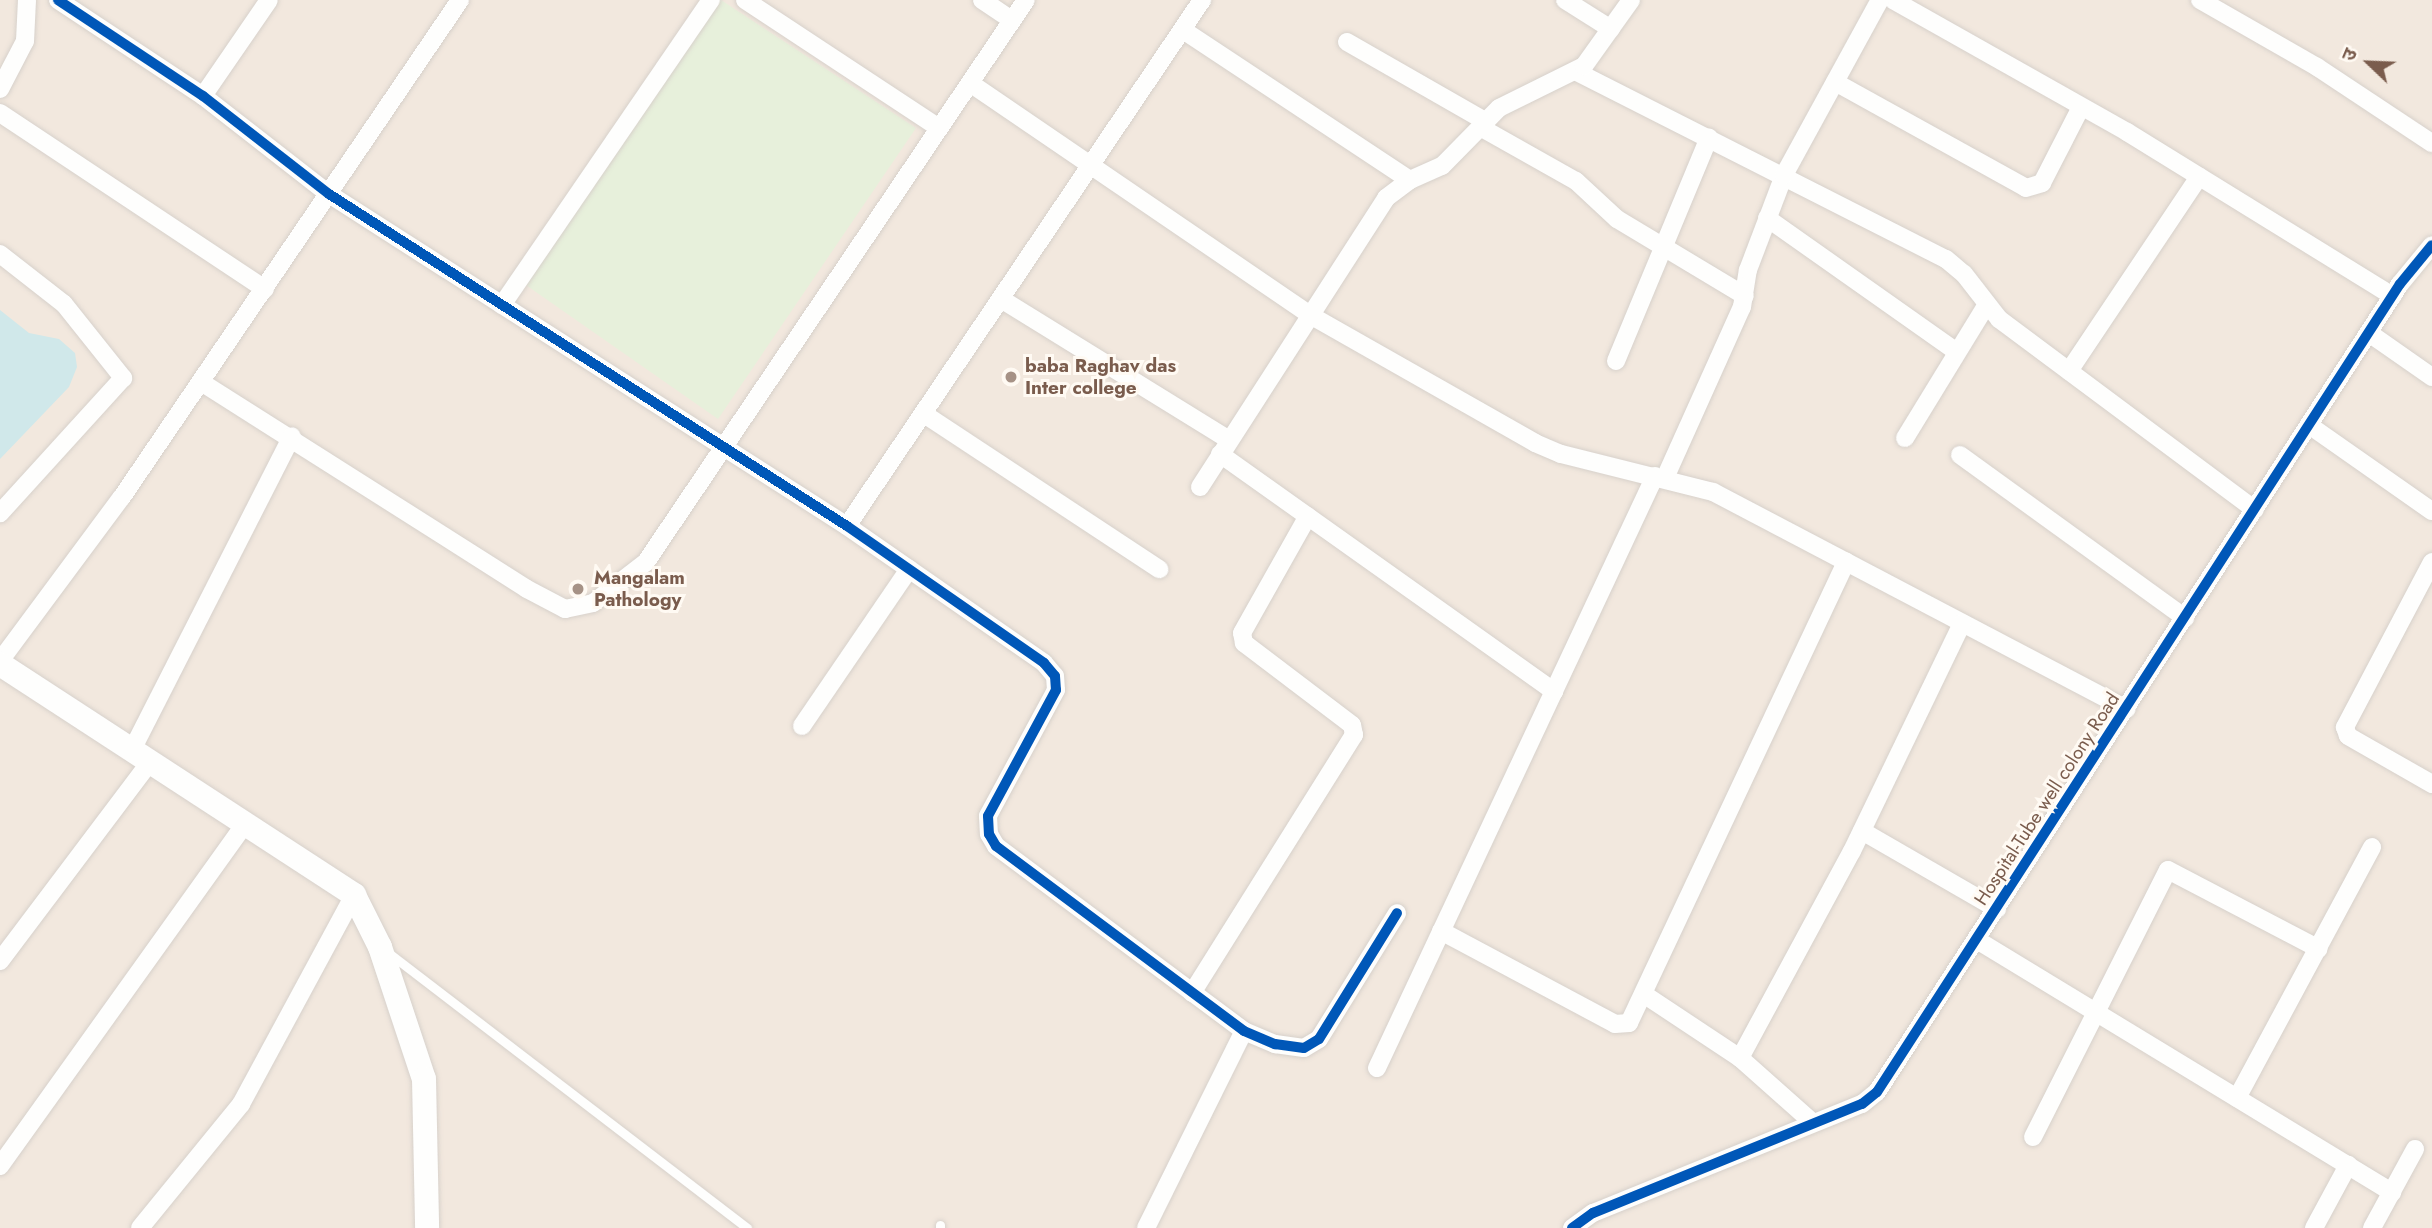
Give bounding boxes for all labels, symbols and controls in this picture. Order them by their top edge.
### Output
north arrow [2334,28,2404,98]
text: उ [2335,44,2364,65]
place label: baba Raghav das Inter college [1025,355,1176,399]
marker: baba Raghav das Inter college [1003,369,1019,385]
place label: Mangalam Pathology [594,567,685,611]
marker: Mangalam Pathology [568,579,588,599]
street label: Hospital-Tube well colony Road [1970,688,2124,910]

